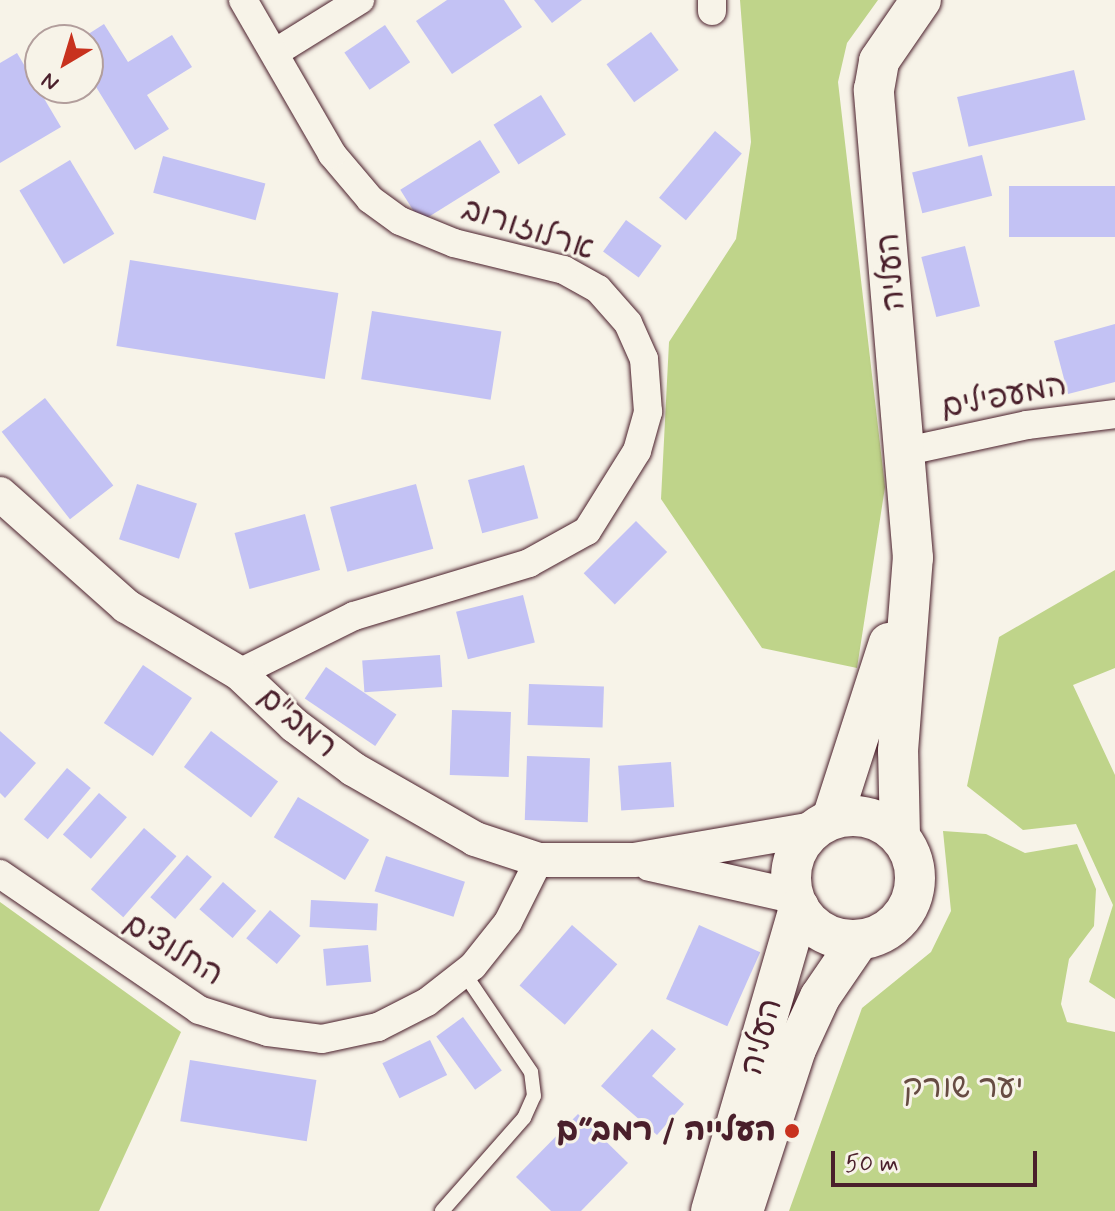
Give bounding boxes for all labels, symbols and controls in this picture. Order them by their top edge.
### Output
north arrow [24,24,104,104]
text: N [36,66,65,97]
street label: ארלוזורוב [457,191,599,269]
street label: העליה [869,231,915,313]
street label: המעפילים [938,366,1070,428]
street label: רמב"ם [250,679,344,767]
street label: החלוצים [116,905,230,995]
street label: העליה [733,994,791,1080]
park label: יער שורק [903,1069,1023,1107]
place label: העלייה / רמב״ם [556,1112,776,1150]
marker: העלייה / רמב״ם [783,1122,801,1140]
scale bar [835,1135,1041,1185]
text: 50 m [845,1149,899,1180]

